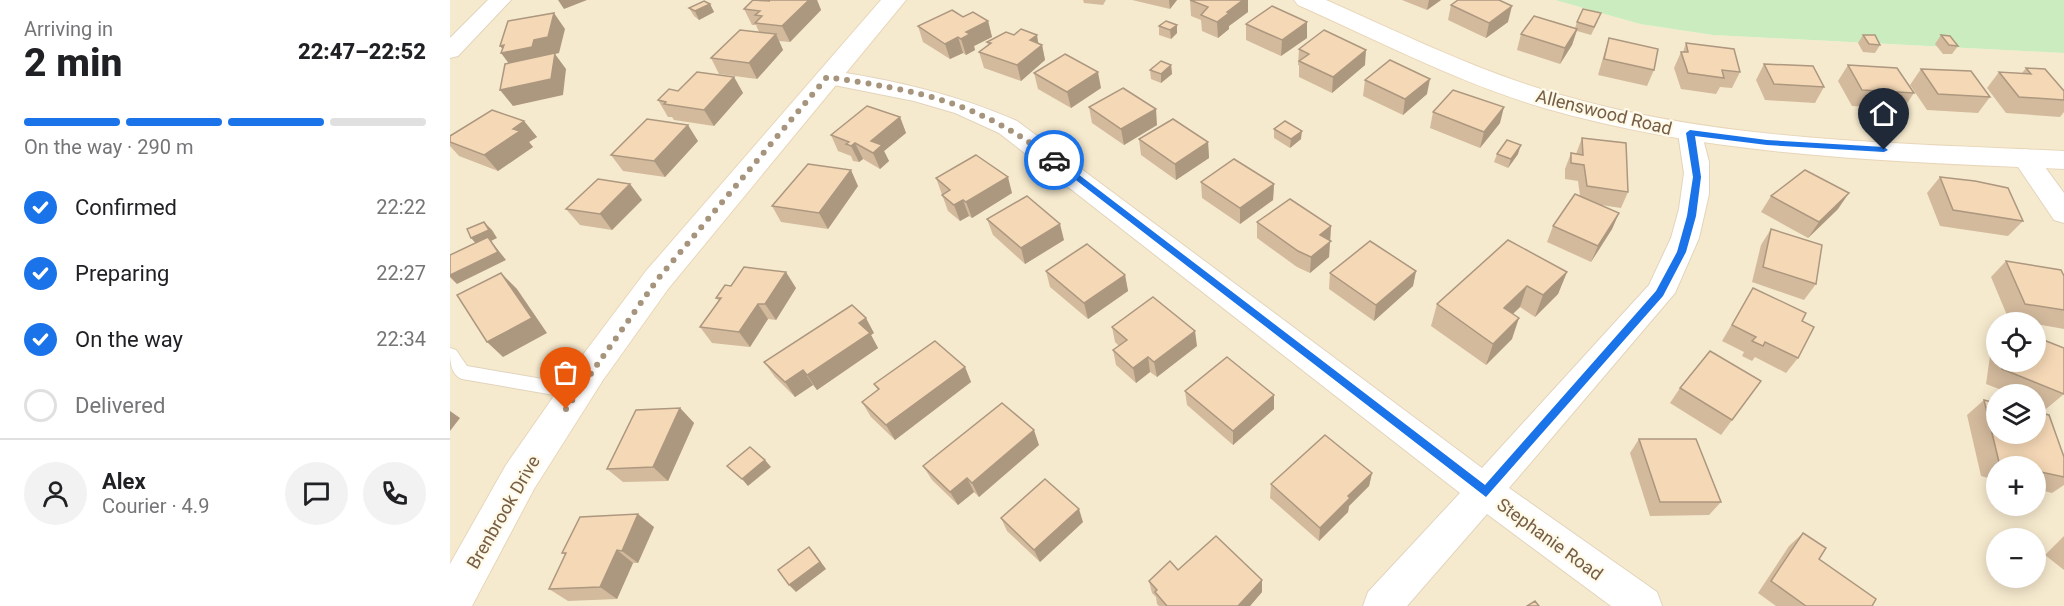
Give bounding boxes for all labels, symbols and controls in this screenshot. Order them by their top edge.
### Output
text: Arriving in [24,17,113,41]
text: 22:47–22:52 [298,39,426,64]
text: 2 min [24,40,122,86]
street label: Allenswood Road [1534,85,1674,139]
pin [1858,88,1909,150]
icon: home [1867,97,1900,130]
courier [1024,130,1084,190]
text: On the way · 290 m [24,135,193,159]
icon: car [1038,144,1071,177]
icon: check [24,191,57,224]
text: Confirmed [75,195,177,220]
text: 22:22 [376,195,426,219]
icon: check [24,257,57,290]
text: Preparing [75,261,169,286]
text: 22:27 [376,261,426,285]
map controls [1986,312,2046,588]
button: locate [1986,312,2046,372]
icon: check [24,323,57,356]
text: On the way [75,327,183,352]
text: 22:34 [376,327,426,351]
pin [540,347,591,409]
icon: bag [549,356,582,389]
button: layers [1986,384,2046,444]
text: Delivered [75,393,165,418]
street label: Brenbrook Drive [462,452,544,572]
button: + [1986,456,2046,516]
button: person [24,462,87,525]
button: chat [285,462,348,525]
button: phone [363,462,426,525]
text: Alex [102,469,146,494]
text: Courier · 4.9 [102,494,209,518]
street label: Stephanie Road [1493,494,1607,584]
button: − [1986,528,2046,588]

